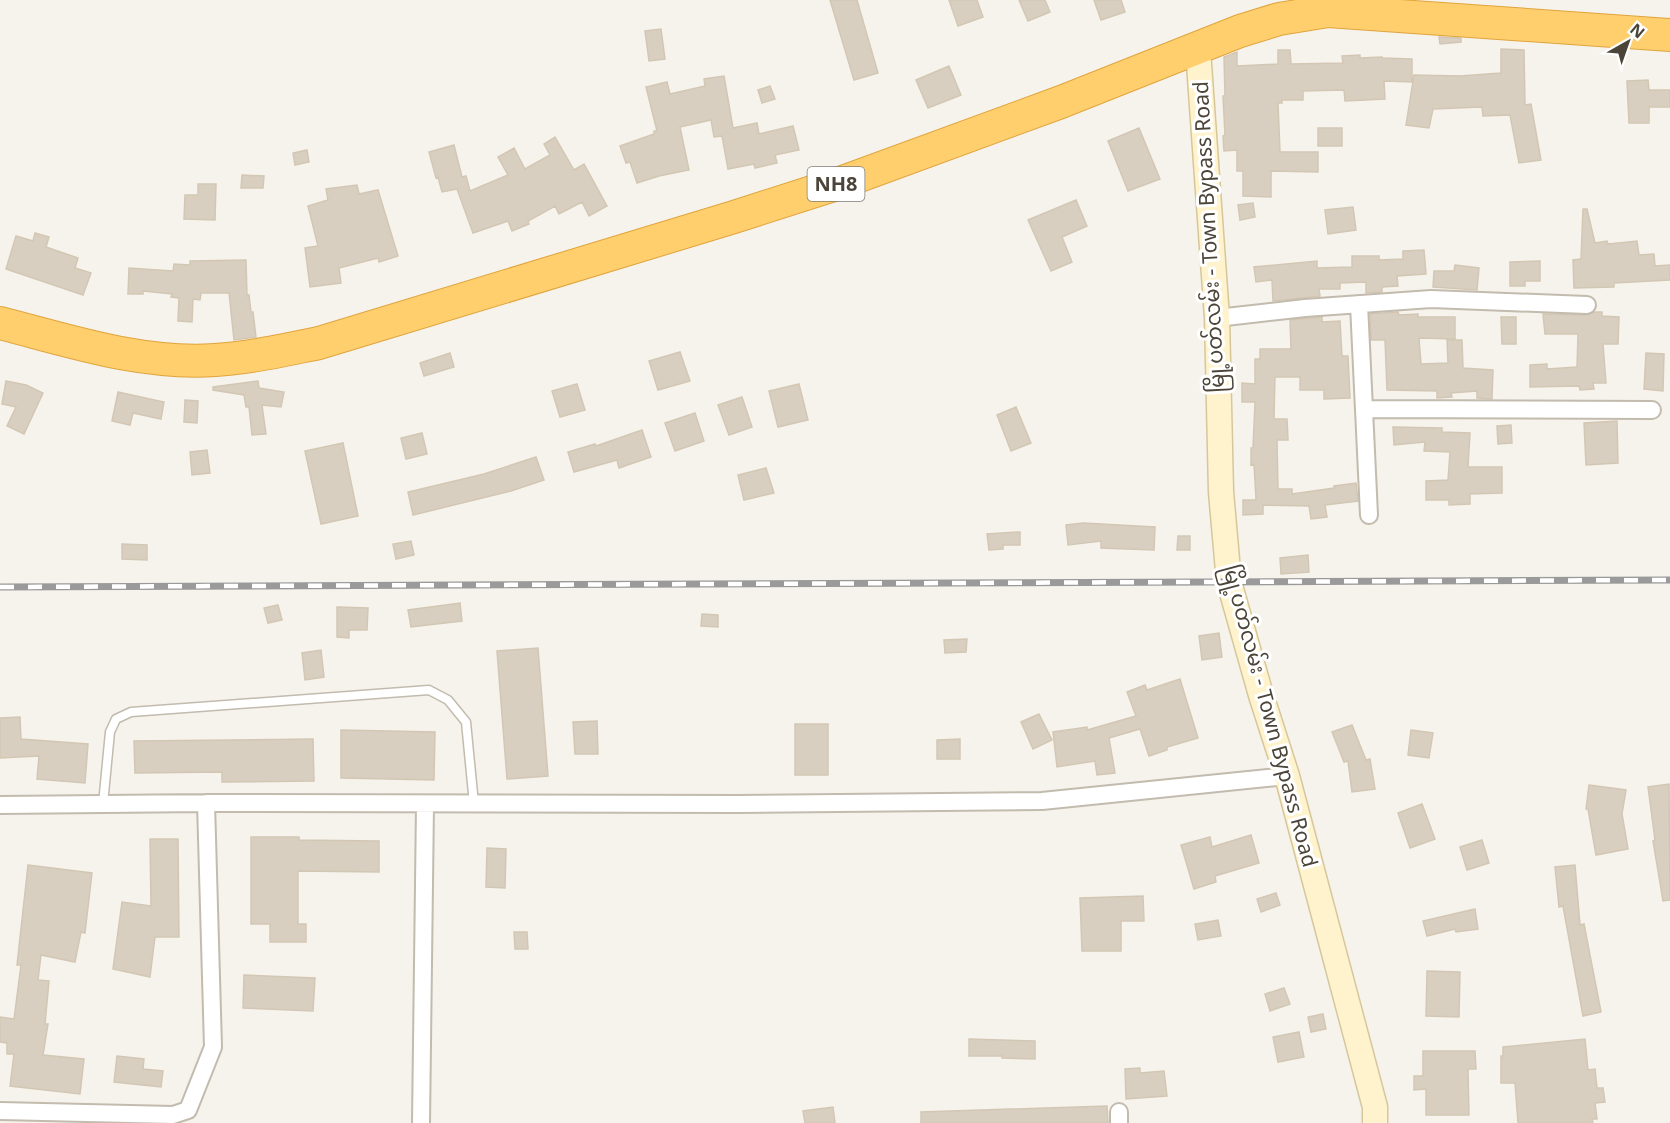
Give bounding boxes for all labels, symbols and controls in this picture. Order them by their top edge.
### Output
north arrow [1598,12,1658,72]
text: N [1626,18,1650,43]
street label: မြို့ပတ်လမ်း - Town Bypass Road [1185,80,1234,394]
road number: NH8 [808,167,864,201]
street label: မြို့ပတ်လမ်း - Town Bypass Road [1213,561,1326,871]

